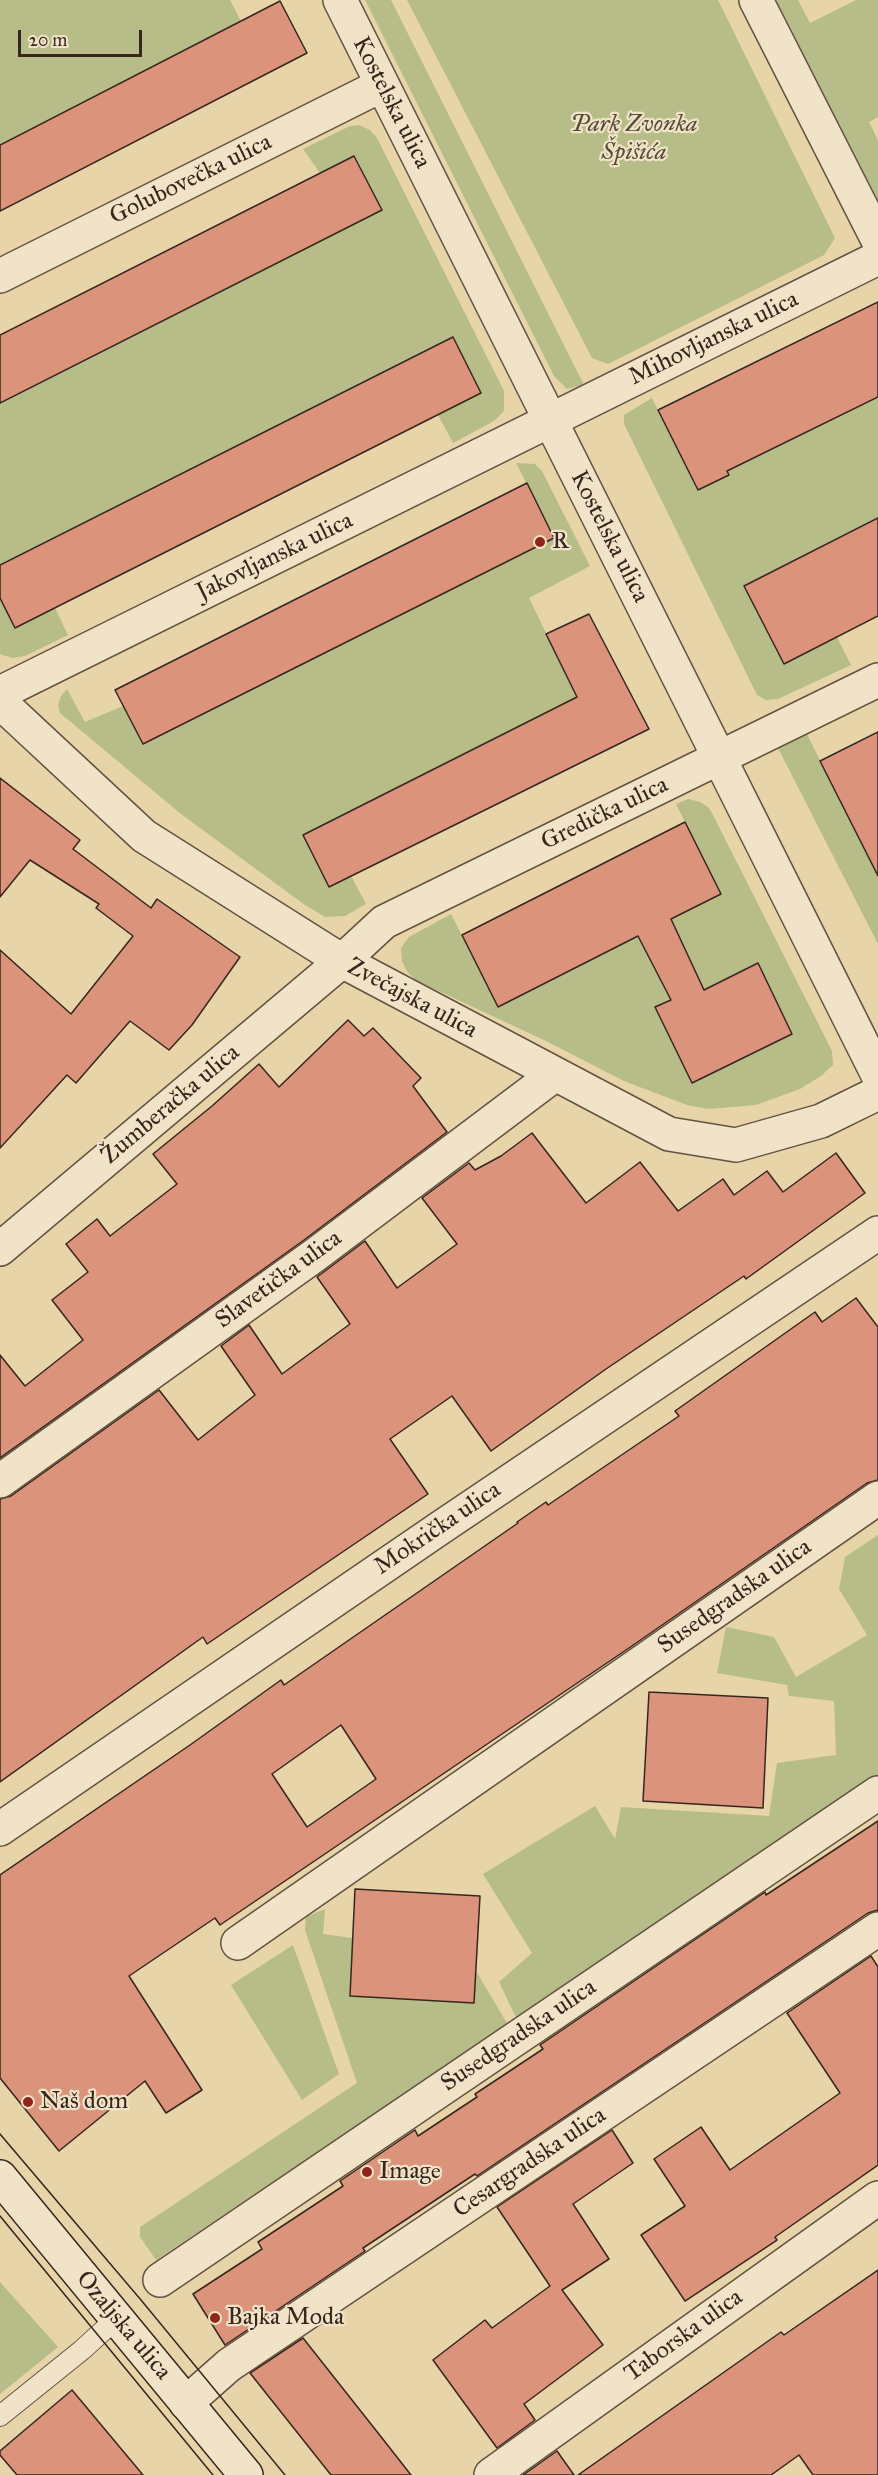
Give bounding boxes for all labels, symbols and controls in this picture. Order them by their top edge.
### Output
scale bar [21,18,146,56]
text: 20 m [29,29,67,51]
street label: Kostelska ulica [346,32,436,174]
park label: Park Zvonka Špišića [570,111,698,167]
street label: Golubovečka ulica [105,128,277,232]
street label: Mihovljanska ulica [625,286,803,392]
street label: Kostelska ulica [564,466,654,608]
street label: Jakovljanska ulica [192,507,358,607]
place label: R [552,528,569,556]
marker: R [533,535,547,549]
street label: Gredička ulica [537,771,673,857]
street label: Zvečajska ulica [342,953,482,1045]
street label: Žumberačka ulica [96,1039,246,1171]
street label: Slavetička ulica [210,1225,348,1335]
street label: Mokrička ulica [369,1476,507,1582]
street label: Susedgradska ulica [653,1533,817,1661]
street label: Susedgradska ulica [436,1973,602,2099]
place label: Naš dom [40,2088,128,2116]
marker: Naš dom [21,2095,35,2109]
street label: Cesargradska ulica [448,2101,612,2225]
place label: Image [379,2158,441,2186]
marker: Image [360,2165,374,2179]
street label: Ozaljska ulica [69,2266,177,2386]
street label: Taborska ulica [619,2283,749,2389]
place label: Bajka Moda [227,2304,344,2332]
marker: Bajka Moda [208,2311,222,2325]

